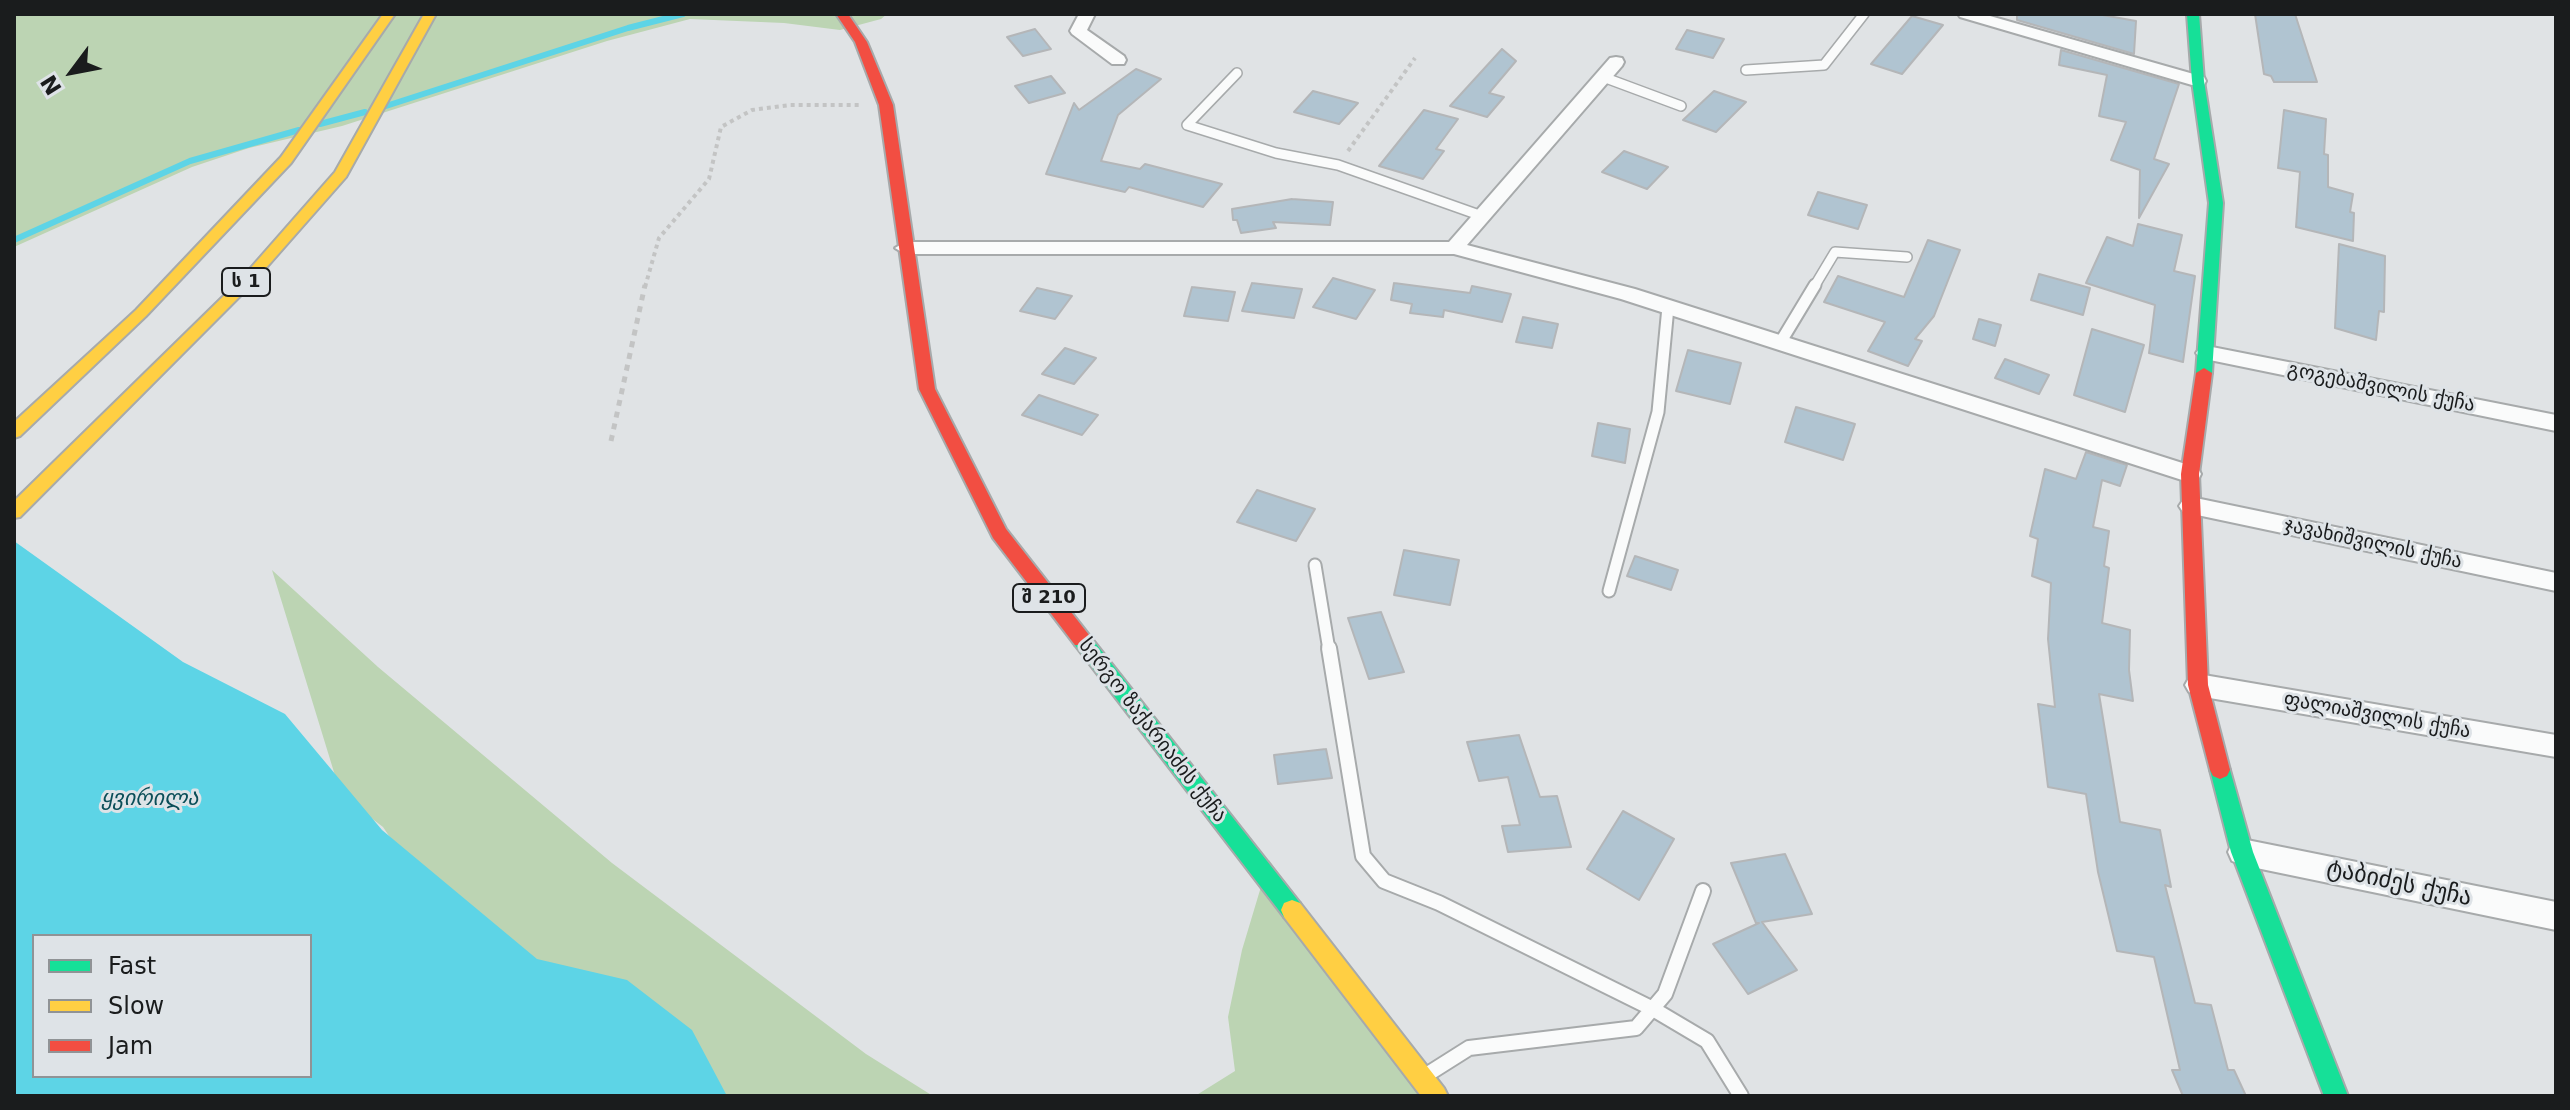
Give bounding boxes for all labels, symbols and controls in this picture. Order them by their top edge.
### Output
north arrow [32,32,112,112]
text: N [36,71,67,99]
road number: ს 1 [222,268,270,296]
street label: გოგებაშვილის ქუჩა [2285,358,2477,418]
street label: ჯავახიშვილის ქუჩა [2282,513,2464,575]
road number: შ 210 [1013,584,1085,612]
street label: სერგო ზაქარიაძის ქუჩა [1073,635,1231,827]
street label: ფალიაშვილის ქუჩა [2282,688,2472,744]
water label: ყვირილა [101,786,199,812]
street label: ტაბიძეს ქუჩა [2324,855,2474,913]
legend [32,934,312,1078]
text: Fast [108,952,156,980]
text: Slow [108,992,164,1020]
text: Jam [108,1032,153,1060]

